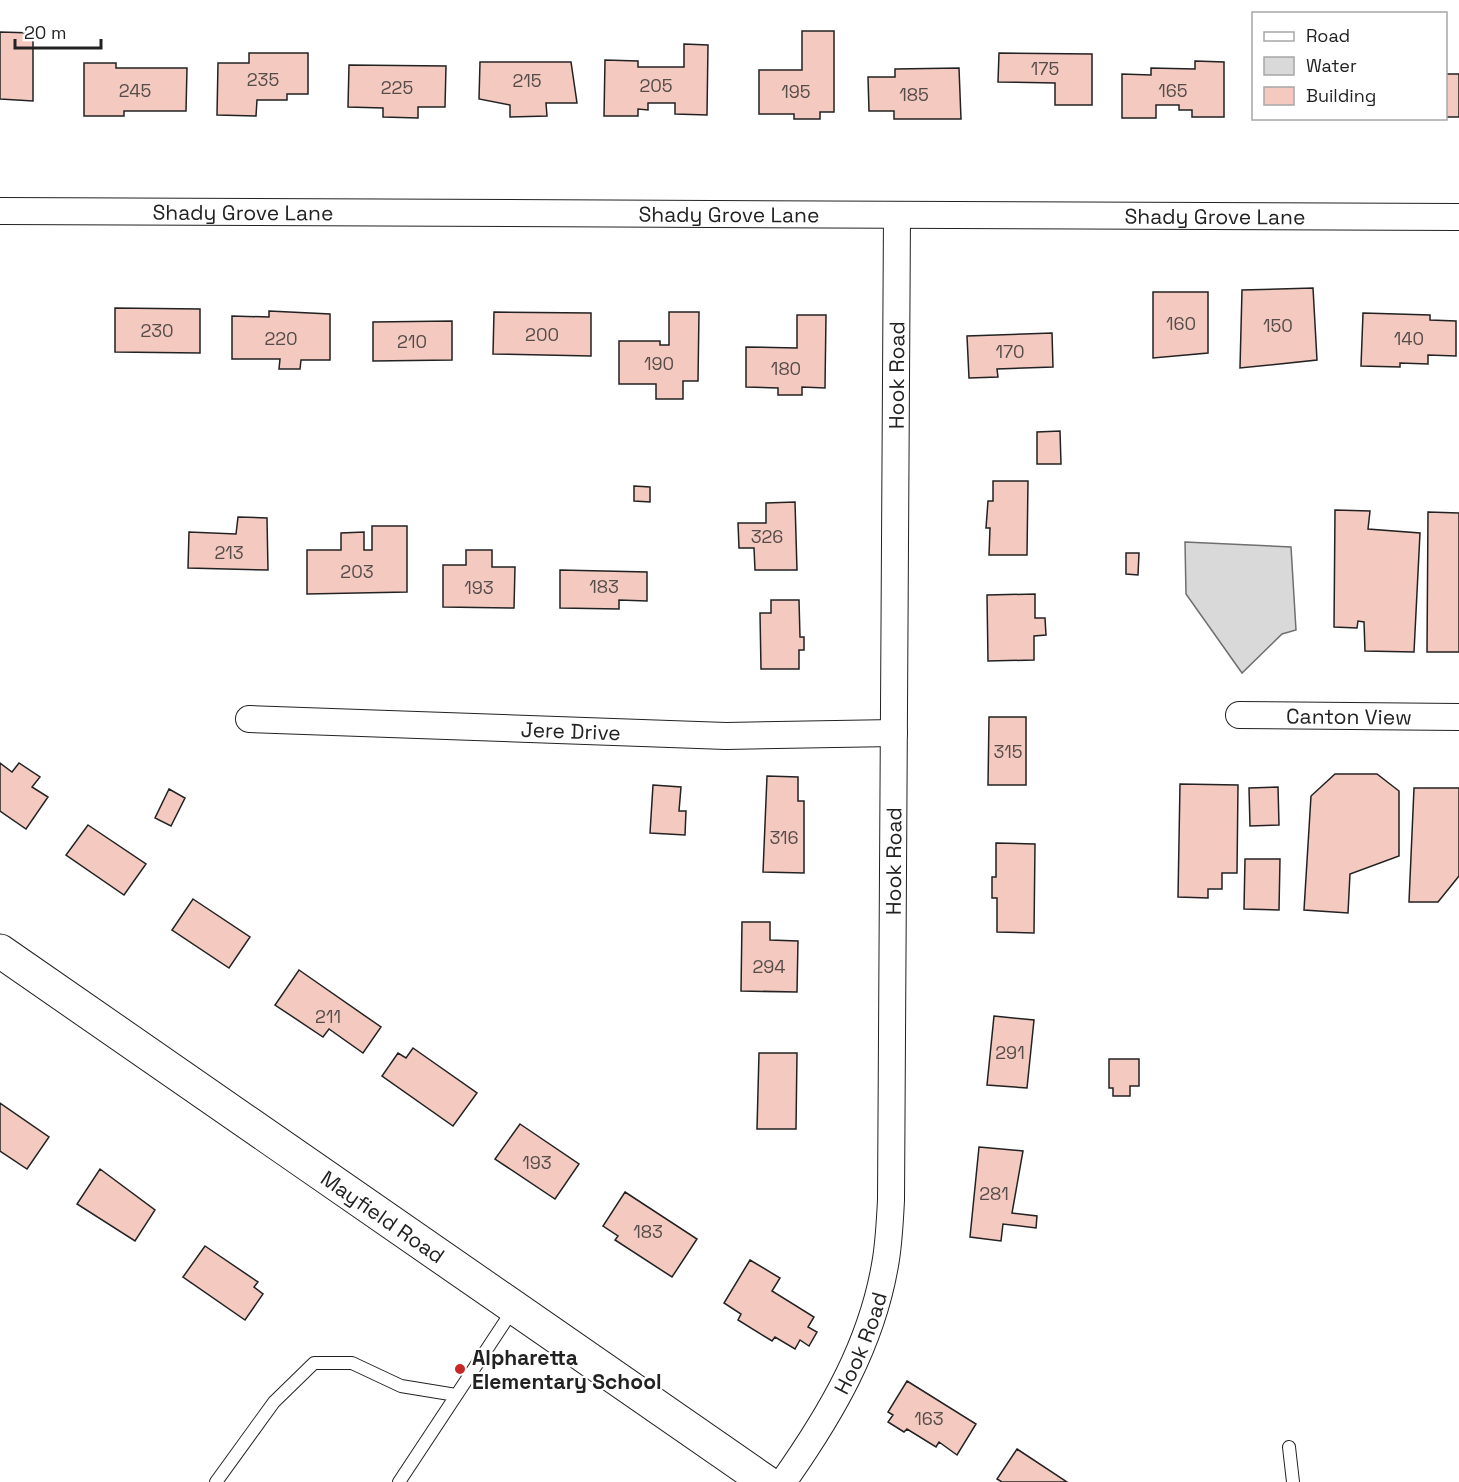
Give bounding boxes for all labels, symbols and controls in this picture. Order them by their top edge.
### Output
scale bar [15,12,100,50]
legend [1252,12,1447,120]
text: 20 m [24,21,67,44]
text: Road [1306,24,1350,47]
text: Water [1306,54,1357,77]
house number: 175 [1031,57,1059,80]
house number: 235 [247,68,279,91]
house number: 215 [512,69,542,92]
house number: 205 [639,74,673,97]
house number: 225 [381,76,413,99]
house number: 245 [119,79,151,102]
house number: 165 [1158,79,1188,102]
house number: 195 [781,80,811,103]
house number: 185 [899,83,929,106]
text: Building [1306,84,1376,107]
street label: Shady Grove Lane [152,198,334,226]
street label: Shady Grove Lane [638,200,820,228]
street label: Shady Grove Lane [1124,202,1306,230]
house number: 160 [1166,312,1196,335]
house number: 150 [1263,314,1293,337]
house number: 230 [140,319,174,342]
street label: Hook Road [882,321,910,429]
house number: 200 [525,323,559,346]
house number: 220 [264,327,298,350]
house number: 140 [1394,327,1424,350]
house number: 210 [397,330,427,353]
house number: 170 [995,340,1025,363]
house number: 190 [644,352,674,375]
house number: 180 [771,357,801,380]
house number: 326 [751,525,783,548]
house number: 213 [214,541,244,564]
house number: 203 [340,560,374,583]
house number: 183 [589,575,619,598]
house number: 193 [464,576,494,599]
street label: Canton View [1286,702,1412,730]
street label: Jere Drive [520,715,621,746]
house number: 315 [994,740,1022,763]
street label: Hook Road [879,807,907,915]
house number: 316 [769,826,799,849]
house number: 294 [752,955,786,978]
house number: 211 [315,1005,341,1028]
house number: 291 [995,1041,1025,1064]
house number: 193 [522,1151,552,1174]
street label: Mayfield Road [316,1164,450,1269]
house number: 281 [979,1182,1009,1205]
house number: 183 [633,1220,663,1243]
street label: Hook Road [828,1289,892,1399]
place label: Alpharetta Elementary School [472,1344,662,1395]
marker: Alpharetta Elementary School [453,1362,467,1376]
house number: 163 [914,1407,944,1430]

